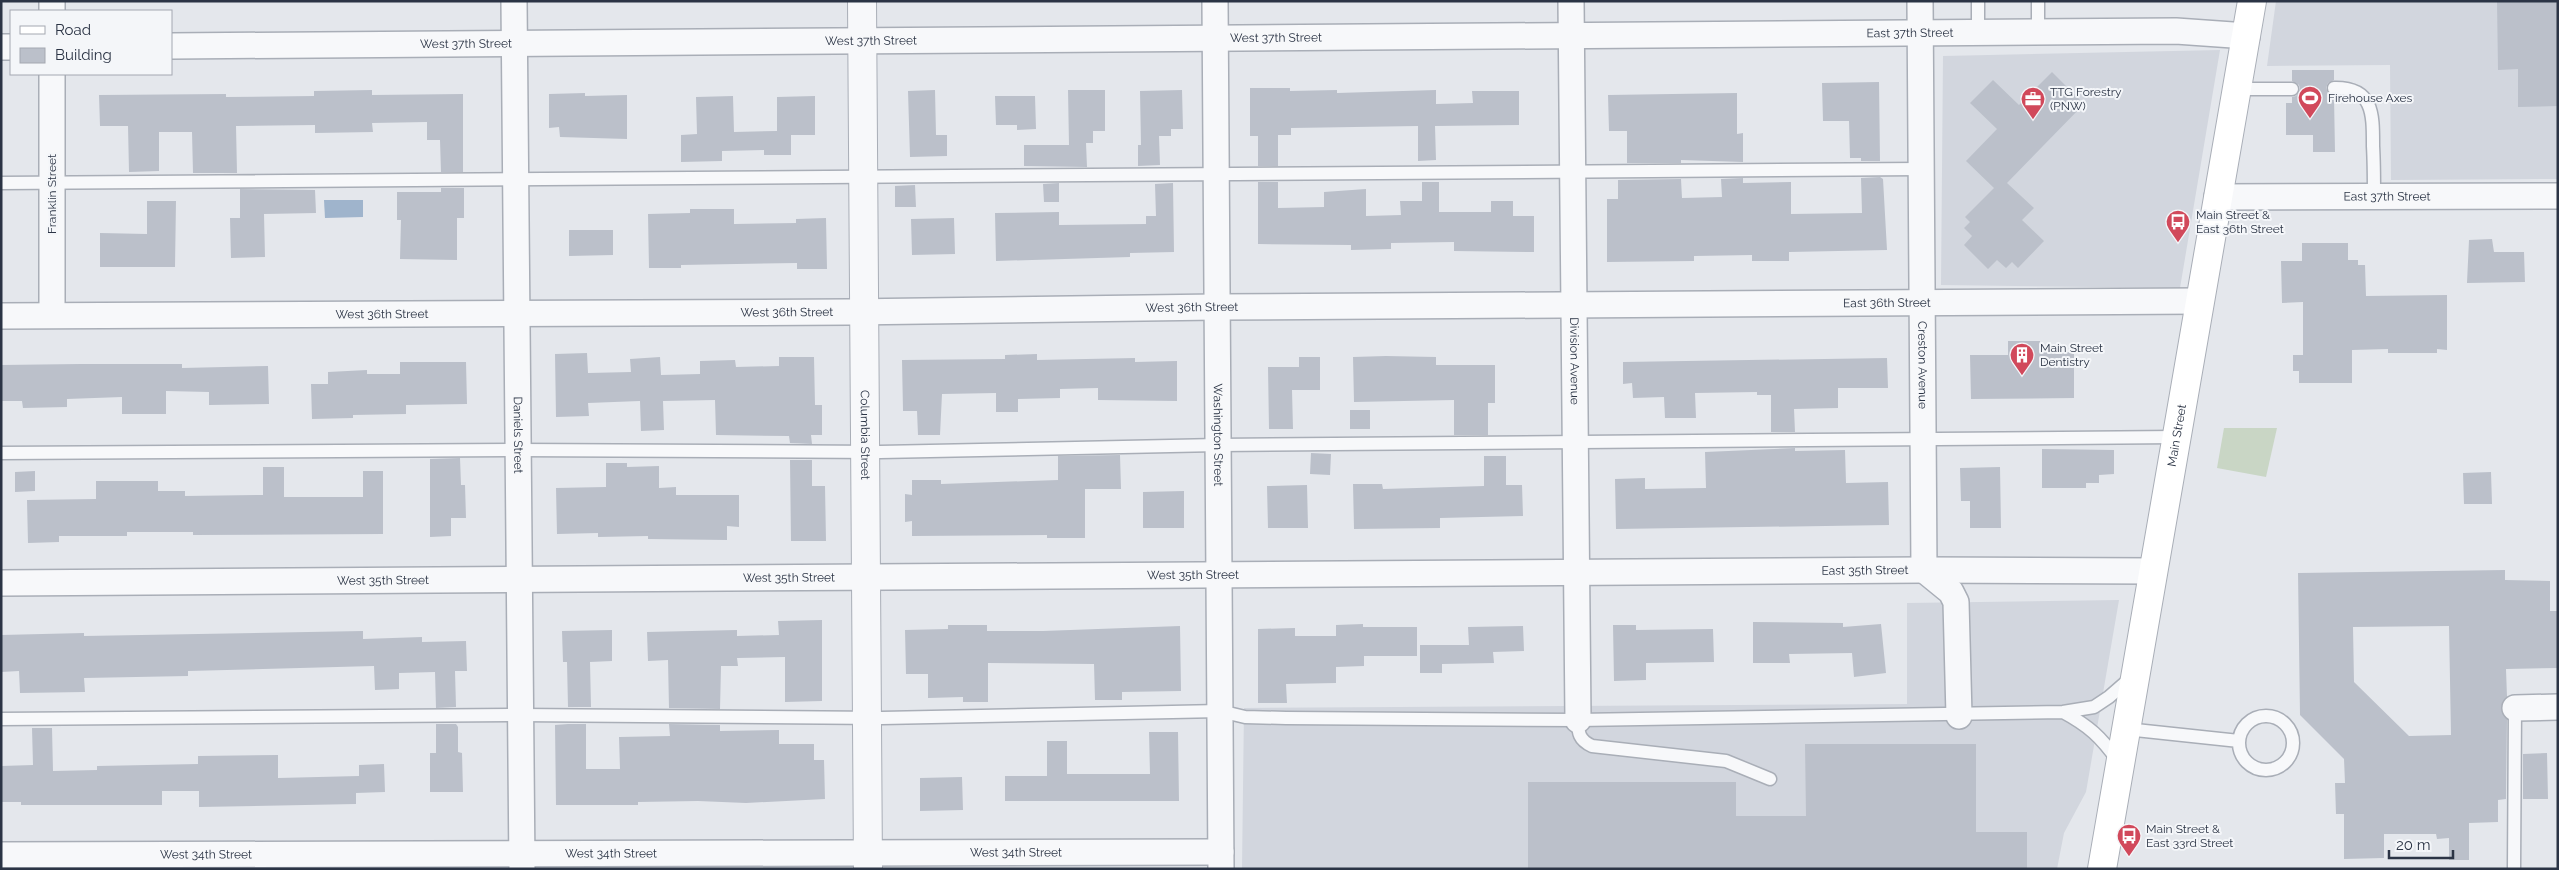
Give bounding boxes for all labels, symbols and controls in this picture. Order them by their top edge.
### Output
legend [10,10,172,75]
text: Road [55,21,91,39]
street label: East 37th Street [1866,26,1953,40]
street label: West 37th Street [1230,30,1322,45]
street label: West 37th Street [825,33,917,48]
street label: West 37th Street [420,36,512,51]
text: Building [55,46,112,64]
place label: TTG Forestry (PNW) [2050,85,2122,113]
sports icon: Firehouse Axes [2297,85,2323,119]
office icon: TTG Forestry (PNW) [2020,86,2046,120]
place label: Firehouse Axes [2328,91,2412,105]
street label: Franklin Street [45,154,59,234]
street label: East 37th Street [2344,189,2430,204]
place label: Main Street & East 36th Street [2196,208,2284,236]
bus stop icon: Main Street & East 36th Street [2165,209,2191,243]
street label: East 36th Street [1843,296,1931,310]
street label: West 36th Street [1145,300,1238,315]
street label: West 36th Street [741,305,833,320]
street label: West 36th Street [336,307,428,321]
street label: Division Avenue [1567,317,1582,405]
street label: Creston Avenue [1915,321,1930,409]
place label: Main Street Dentistry [2040,341,2103,369]
building icon: Main Street Dentistry [2009,342,2035,376]
street label: Washington Street [1211,384,1225,486]
street label: Columbia Street [858,390,872,480]
street label: Daniels Street [511,396,525,474]
street label: Main Street [2165,403,2189,468]
street label: East 35th Street [1821,563,1909,578]
street label: West 35th Street [1147,568,1239,582]
street label: West 35th Street [743,570,835,585]
street label: West 35th Street [337,573,429,588]
place label: Main Street & East 33rd Street [2146,822,2233,850]
bus stop icon: Main Street & East 33rd Street [2116,823,2142,857]
scale bar [2389,828,2453,860]
text: 20 m [2396,836,2431,854]
street label: West 34th Street [970,845,1062,860]
street label: West 34th Street [565,846,657,861]
street label: West 34th Street [160,847,252,862]

